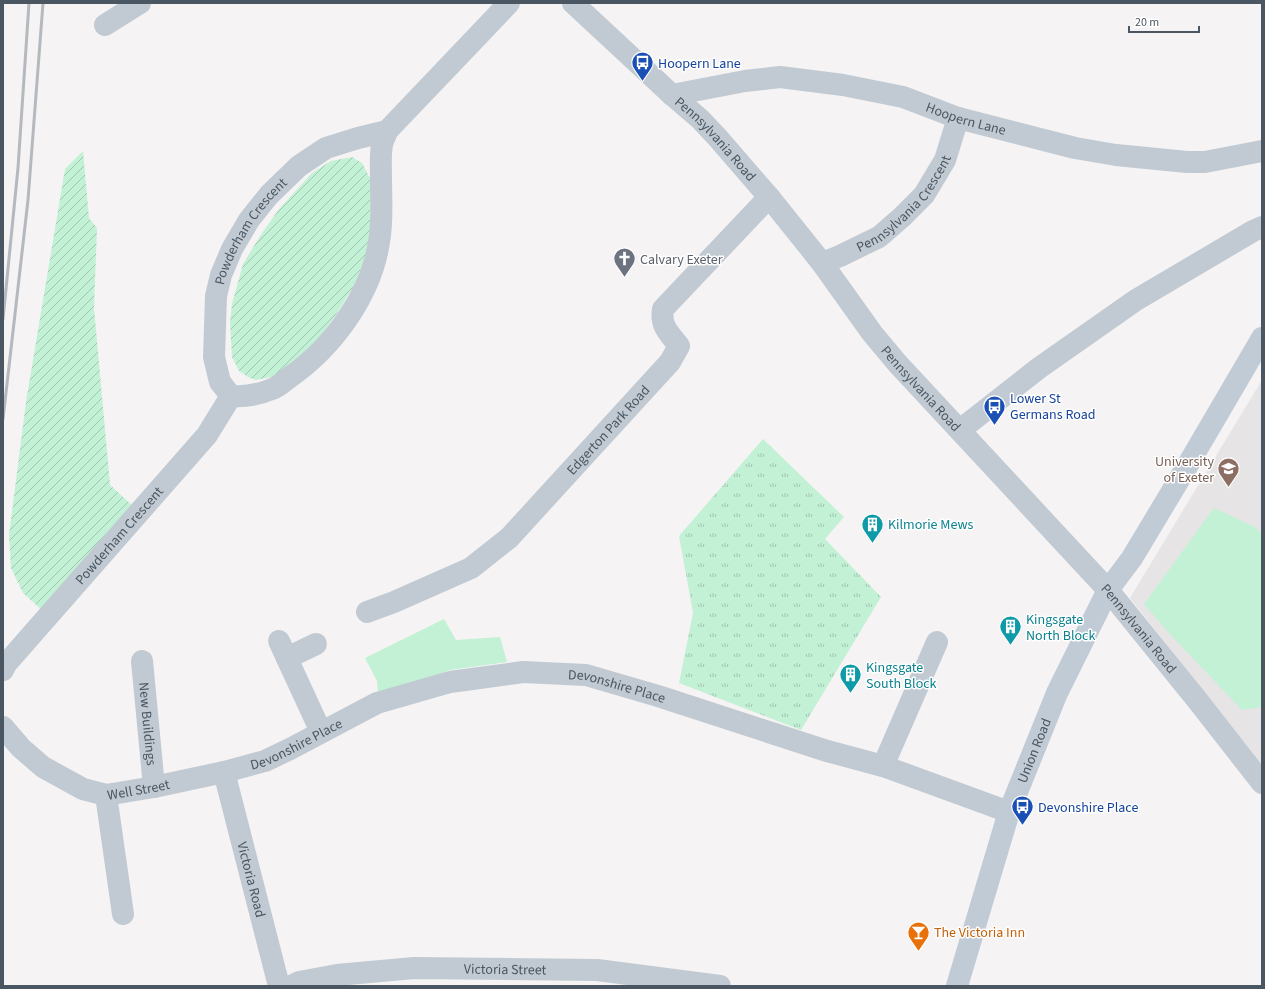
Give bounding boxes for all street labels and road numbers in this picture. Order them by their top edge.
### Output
street label: Pennsylvania Road [670,93,760,186]
street label: Hoopern Lane [923,98,1008,141]
street label: Pennsylvania Crescent [853,153,957,258]
street label: Powderham Crescent [210,173,292,287]
street label: Pennsylvania Road [876,342,965,437]
street label: Edgerton Park Road [562,381,655,480]
street label: Powderham Crescent [71,482,169,589]
street label: Pennsylvania Road [1096,579,1181,678]
street label: Devonshire Place [568,665,668,709]
street label: New Buildings [133,681,161,767]
street label: Devonshire Place [248,714,346,776]
street label: Union Road [1013,715,1057,786]
street label: Well Street [106,775,172,806]
street label: Victoria Road [231,840,270,920]
street label: Victoria Street [464,960,547,980]

